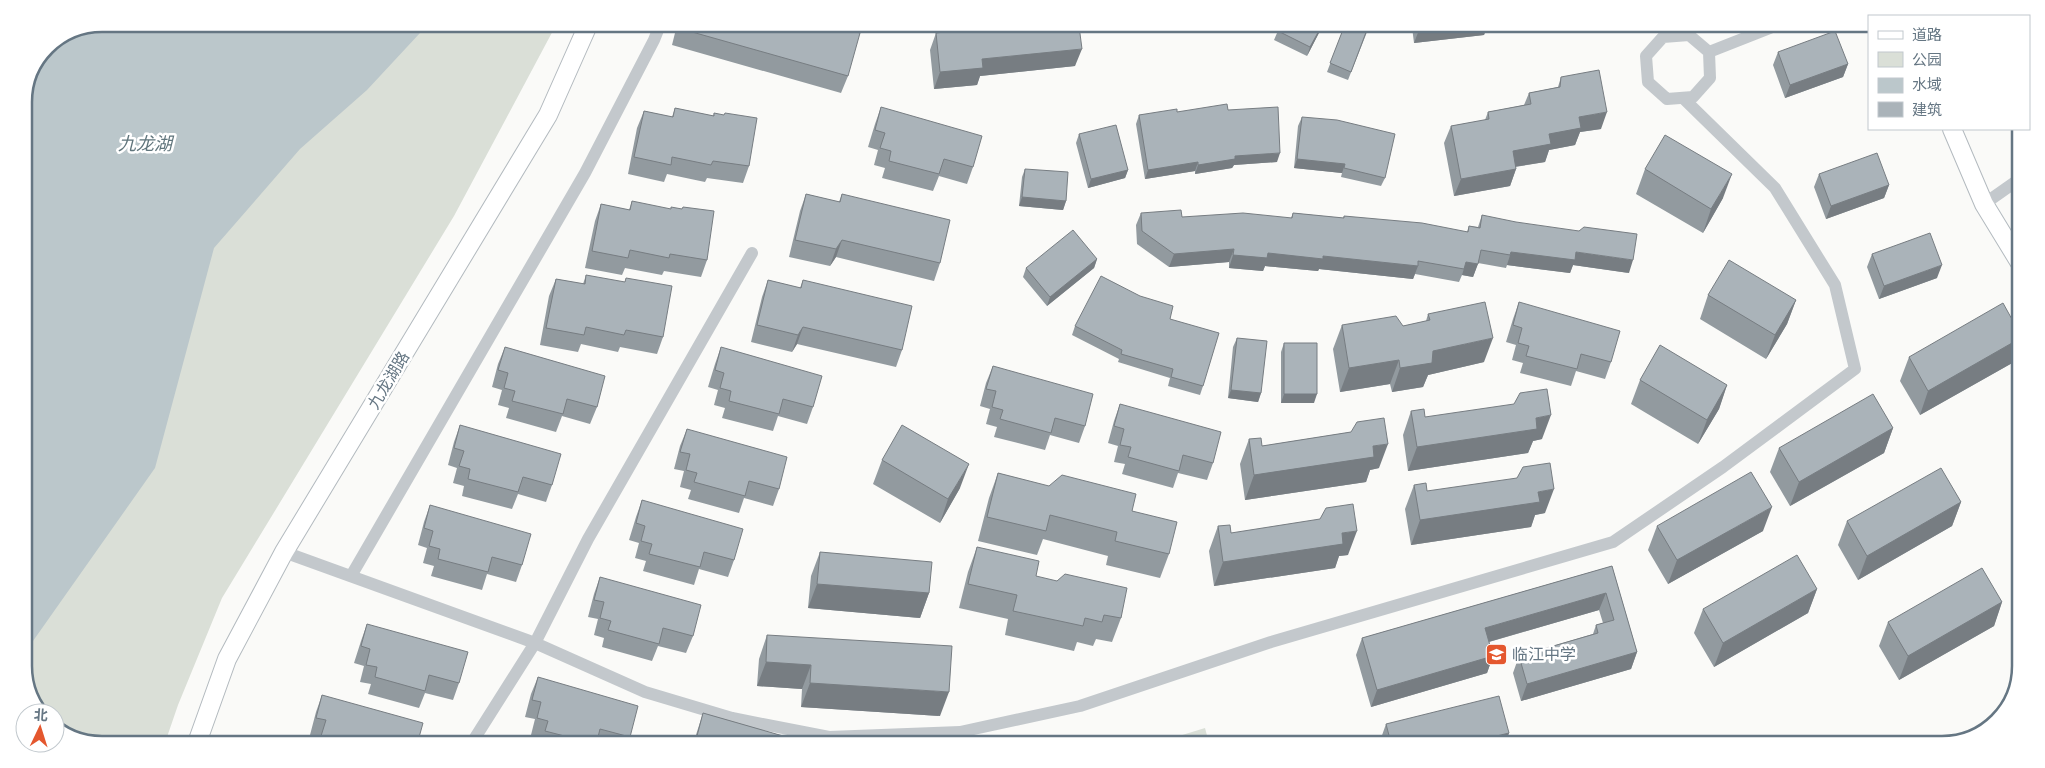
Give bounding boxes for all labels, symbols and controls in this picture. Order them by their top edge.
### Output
legend [1868,15,2030,130]
text: 道路 [1912,26,1942,44]
text: 公园 [1912,51,1942,69]
text: 水域 [1912,76,1942,94]
text: 建筑 [1912,101,1942,119]
water label: 九龙湖 [118,133,175,154]
street label: 九龙湖路 [364,348,413,413]
school or university icon: 临江中学 [1484,642,1508,666]
place label: 临江中学 [1512,645,1576,664]
north arrow [15,703,65,753]
text: 北 [33,707,48,724]

